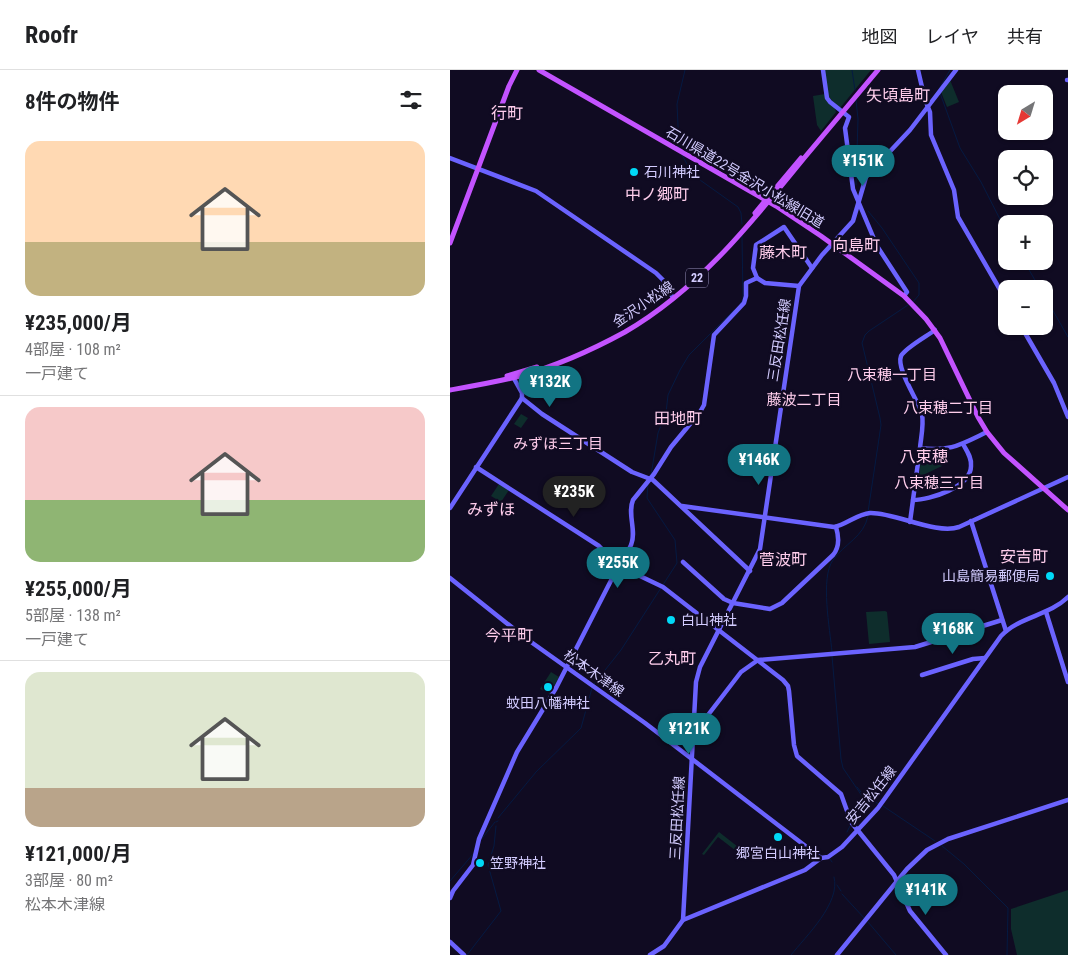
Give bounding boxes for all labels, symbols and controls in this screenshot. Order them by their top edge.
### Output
text: Roofr [25,21,78,49]
text: 地図 [862,26,898,47]
text: レイヤ [926,26,979,47]
text: 共有 [1007,26,1043,47]
north arrow [998,85,1052,140]
map controls [998,85,1053,335]
icon: filters [397,86,425,114]
district label: 矢頃島町 [866,86,930,105]
text: 8件の物件 [25,90,120,114]
district label: 行町 [491,104,523,123]
street label: 石川県道22号金沢小松線旧道 [663,123,827,231]
pin: ¥151K [828,144,898,187]
button: locate [998,150,1053,205]
text: ¥151K [843,151,883,170]
place label: 石川神社 [644,164,700,180]
marker: 石川神社 [628,166,640,178]
icon: home [180,174,270,264]
district label: 中ノ郷町 [625,185,689,204]
button: + [998,215,1053,270]
district label: 向島町 [832,236,880,255]
district label: 藤木町 [759,243,807,262]
road number: 22 [686,268,708,288]
street label: 金沢小松線 [610,278,676,330]
button: − [998,280,1053,335]
street label: 三反田松任線 [765,297,793,383]
text: ¥235,000/月 [25,311,132,335]
text: 4部屋 · 108 m² [25,340,121,359]
text: 一戸建て [25,364,89,383]
pin: ¥132K [515,366,585,408]
district label: 八束穂一丁目 [847,366,937,384]
text: ¥132K [530,372,570,391]
district label: 藤波二丁目 [766,391,842,409]
district label: 八束穂二丁目 [903,399,993,417]
district label: 田地町 [654,409,702,428]
district label: みずほ三丁目 [513,435,603,453]
icon: home [180,439,270,529]
pin: ¥146K [724,444,794,486]
district label: 八束穂 [900,447,948,466]
text: ¥146K [739,450,779,469]
district label: 八束穂三丁目 [894,474,984,492]
pin: ¥235K [539,476,609,518]
text: ¥235K [554,482,594,501]
district label: みずほ [467,500,515,519]
pin: ¥255K [583,546,653,589]
district label: 安吉町 [1000,547,1048,566]
district label: 菅波町 [759,550,807,569]
text: ¥255K [598,553,638,572]
place label: 山島簡易郵便局 [942,568,1040,584]
marker: 山島簡易郵便局 [1044,570,1056,582]
text: ¥255,000/月 [25,577,132,601]
text: 5部屋 · 138 m² [25,606,121,625]
place label: 白山神社 [681,612,737,628]
pin: ¥168K [918,612,988,655]
marker: 白山神社 [665,614,677,626]
text: ¥168K [933,619,973,638]
district label: 今平町 [485,626,533,645]
text: 一戸建て [25,630,89,649]
street label: 松本木津線 [561,646,627,700]
district label: 乙丸町 [648,649,696,668]
marker: 蚊田八幡神社 [542,681,554,693]
place label: 蚊田八幡神社 [506,695,590,711]
icon: home [180,704,270,794]
pin: ¥121K [654,712,724,755]
text: ¥121K [669,719,709,738]
street label: 安吉松任線 [843,763,899,827]
street label: 三反田松任線 [667,776,687,860]
marker: 郷宮白山神社 [772,831,784,843]
text: ¥121,000/月 [25,842,132,866]
place label: 郷宮白山神社 [736,845,820,861]
place label: 笠野神社 [490,855,546,871]
marker: 笠野神社 [474,857,486,869]
text: 3部屋 · 80 m² [25,871,113,890]
pin: ¥141K [891,874,961,916]
text: ¥141K [906,880,946,899]
text: 松本木津線 [25,895,105,914]

